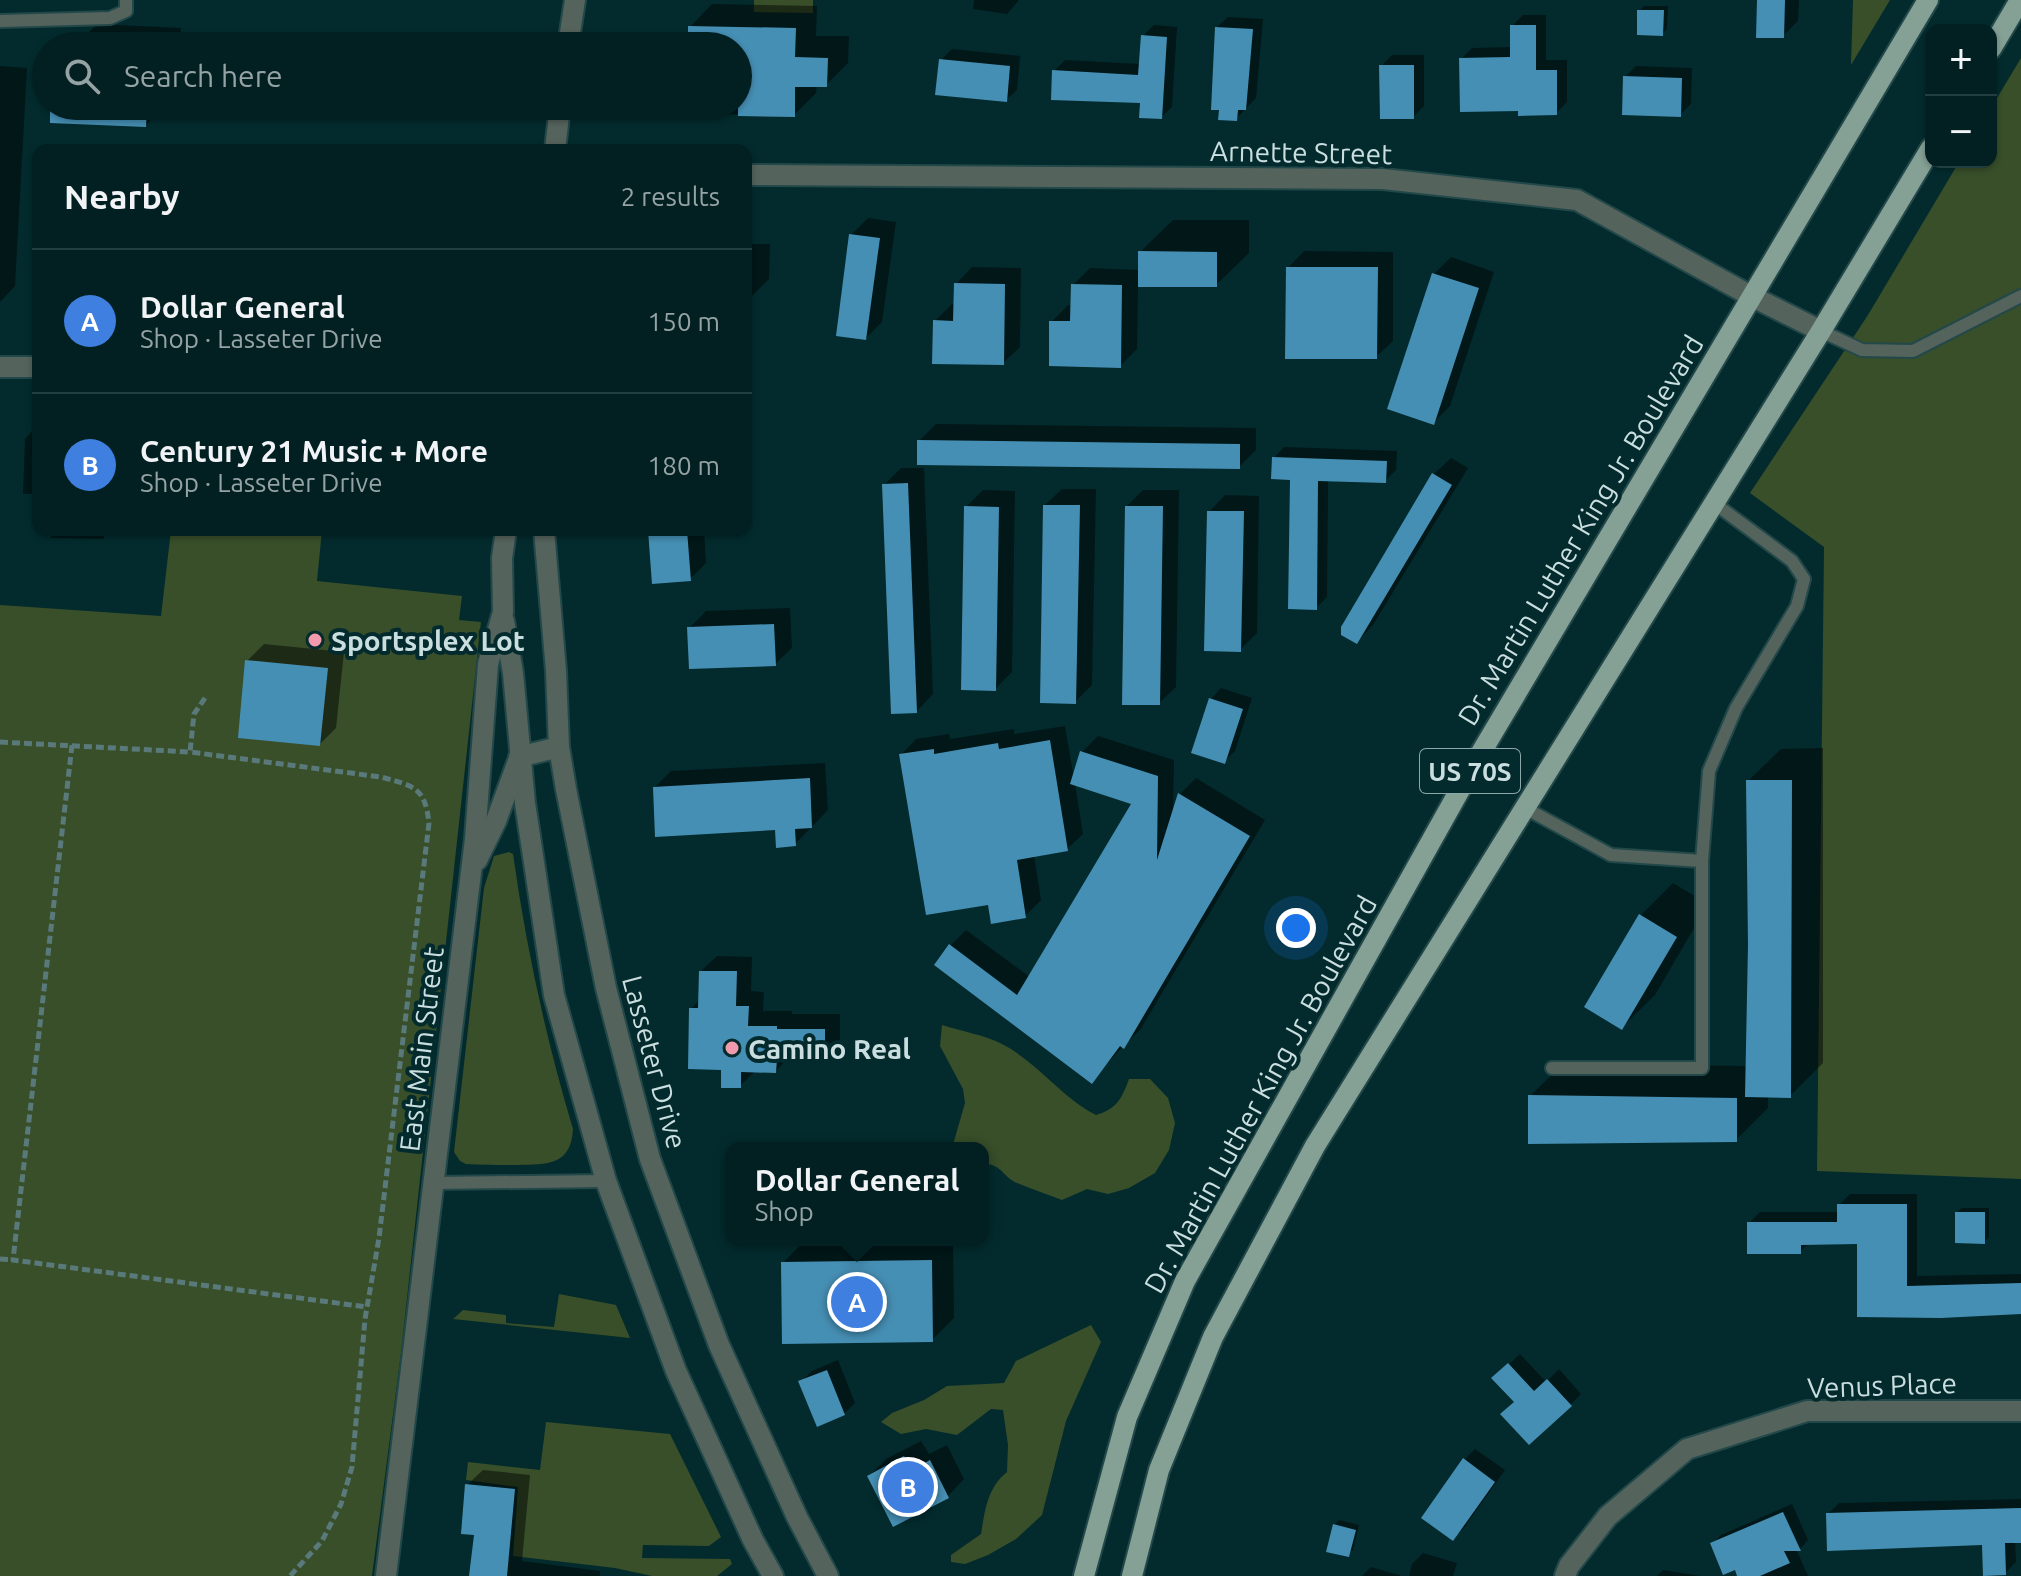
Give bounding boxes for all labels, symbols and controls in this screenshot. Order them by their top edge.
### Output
map controls [1925,24,1997,168]
button: + [1925,24,1997,96]
search box [32,32,752,120]
icon: search [60,54,104,98]
text: Search here [124,59,283,93]
button: − [1925,96,1997,168]
street label: Arnette Street [1210,135,1392,169]
text: Nearby [64,177,179,215]
text: 2 results [621,182,720,211]
text: Dollar General [140,290,345,324]
text: A [81,307,99,336]
text: 150 m [648,307,720,336]
text: Shop · Lasseter Drive [140,324,383,353]
street label: Dr. Martin Luther King Jr. Boulevard [1451,330,1709,730]
text: Century 21 Music + More [140,434,488,468]
text: B [81,451,99,480]
text: 180 m [648,451,720,480]
text: Shop · Lasseter Drive [140,468,383,497]
place label: Sportsplex Lot [331,625,525,656]
marker: Sportsplex Lot [306,631,324,649]
road number: US 70S [1420,749,1520,793]
street label: Dr. Martin Luther King Jr. Boulevard [1138,890,1382,1298]
your location [1276,908,1316,948]
street label: East Main Street [393,945,449,1153]
street label: Lasseter Drive [617,972,693,1152]
place label: Camino Real [748,1033,911,1064]
marker: Camino Real [723,1039,741,1057]
popup [725,1142,989,1246]
text: Dollar General [755,1163,959,1197]
text: Shop [755,1197,814,1226]
pin: A [831,1272,883,1332]
street label: Venus Place [1807,1367,1957,1403]
pin: B [882,1457,934,1517]

